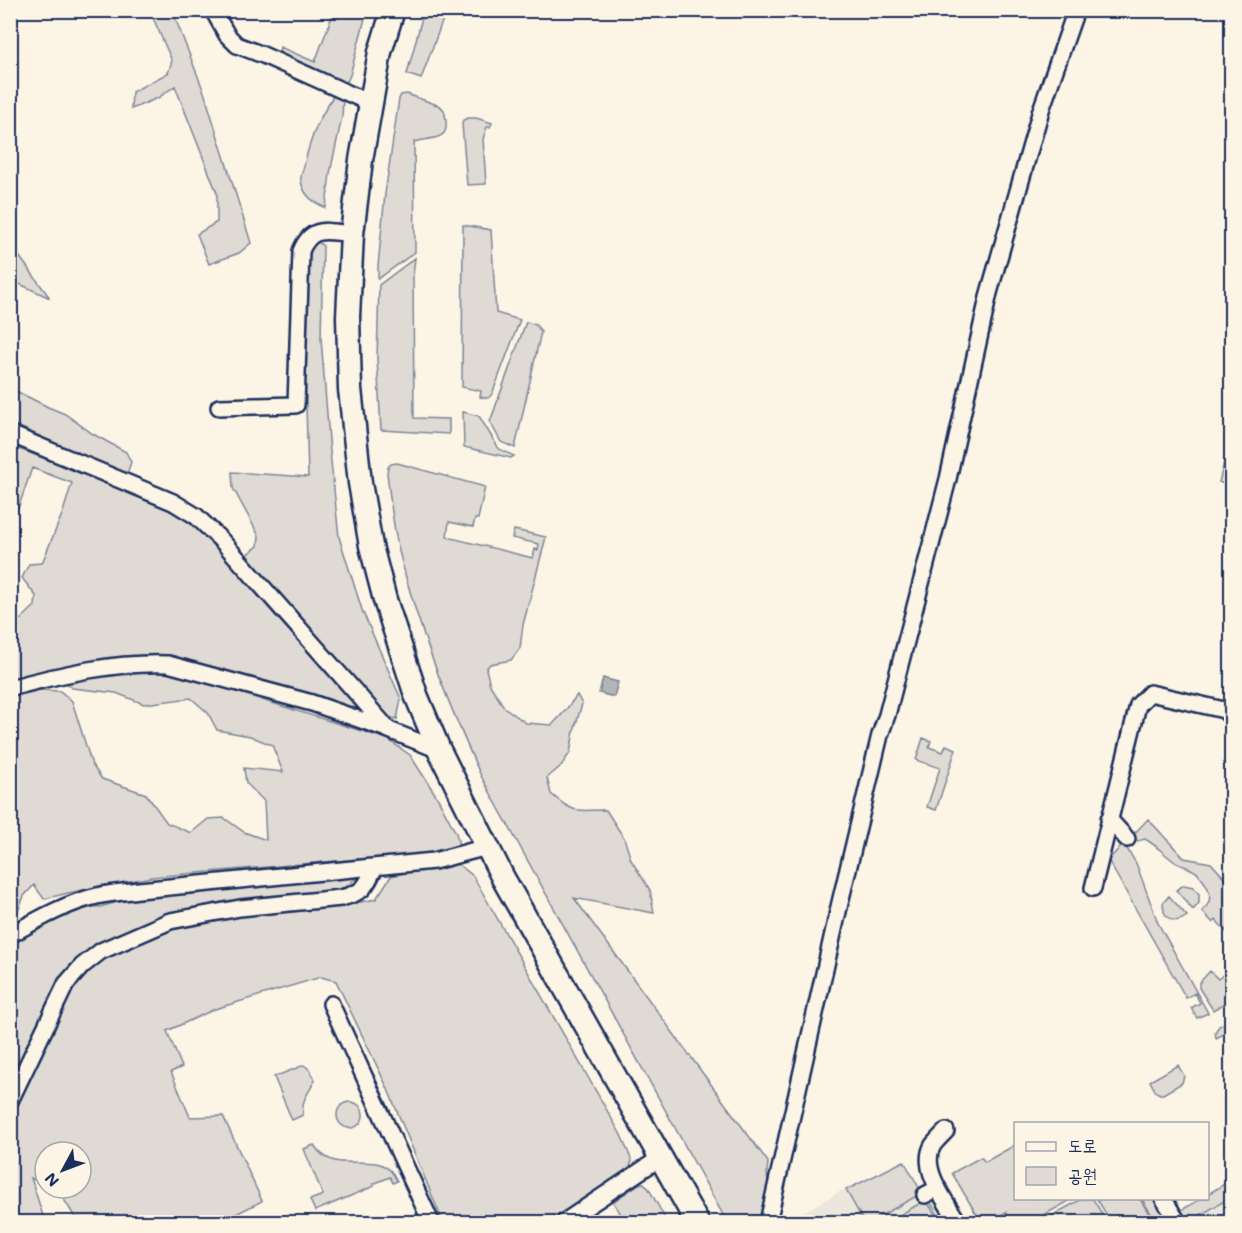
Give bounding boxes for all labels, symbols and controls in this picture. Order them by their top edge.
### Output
legend [1014,1122,1209,1200]
text: 도로 [1068,1133,1097,1157]
north arrow [33,1140,93,1200]
text: 공원 [1068,1163,1097,1187]
text: N [39,1169,63,1192]

